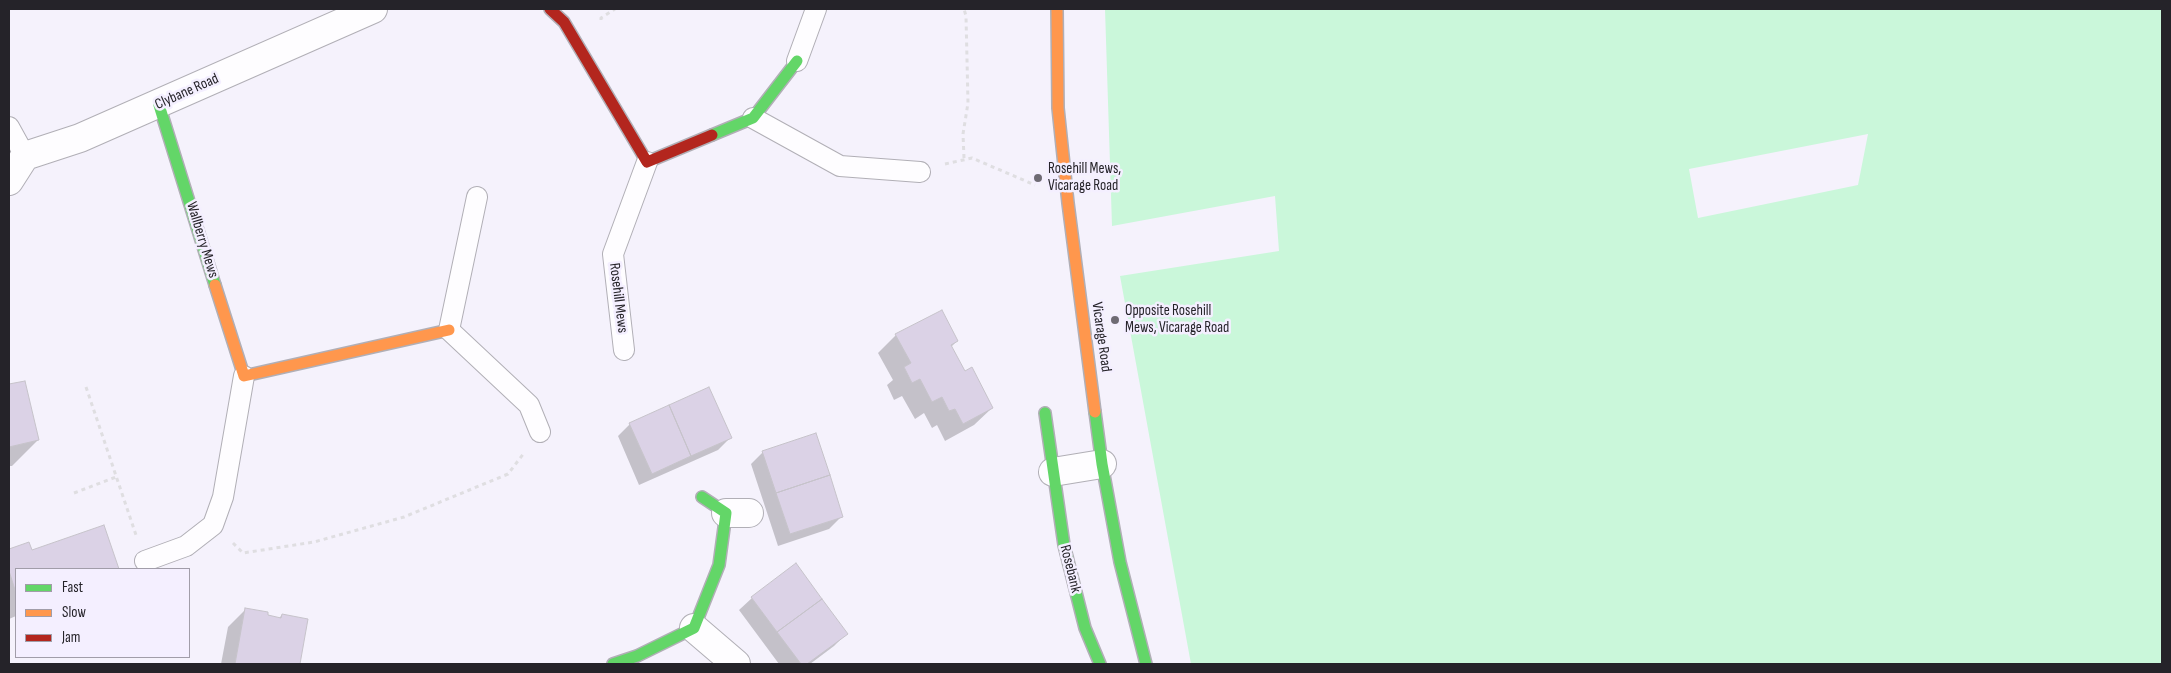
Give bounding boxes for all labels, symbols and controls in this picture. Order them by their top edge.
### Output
street label: Clybane Road [152,70,222,114]
place label: Rosehill Mews, Vicarage Road [1048,160,1121,195]
marker: Rosehill Mews, Vicarage Road [1032,172,1044,184]
street label: Wallberry Mews [182,200,222,280]
street label: Rosehill Mews [605,262,631,334]
street label: Vicarage Road [1087,301,1115,373]
place label: Opposite Rosehill Mews, Vicarage Road [1125,302,1229,337]
marker: Opposite Rosehill Mews, Vicarage Road [1109,314,1121,326]
street label: Rosebank [1055,543,1085,595]
legend [15,568,190,658]
text: Fast [62,578,83,597]
text: Slow [62,603,86,622]
text: Jam [62,628,80,647]

